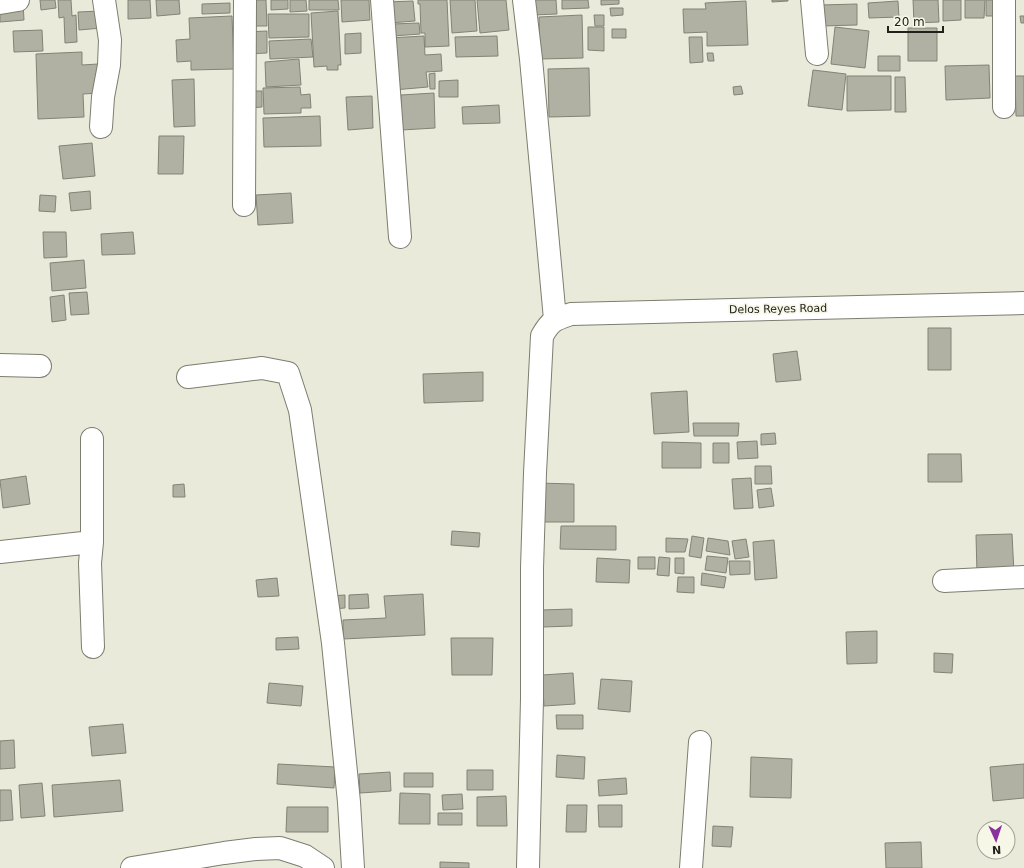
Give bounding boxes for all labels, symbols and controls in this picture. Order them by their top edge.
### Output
scale bar [888,8,943,34]
text: 20 m [894,15,925,29]
street label: Delos Reyes Road [729,302,827,316]
north arrow [976,820,1016,860]
text: N [992,843,1001,856]

